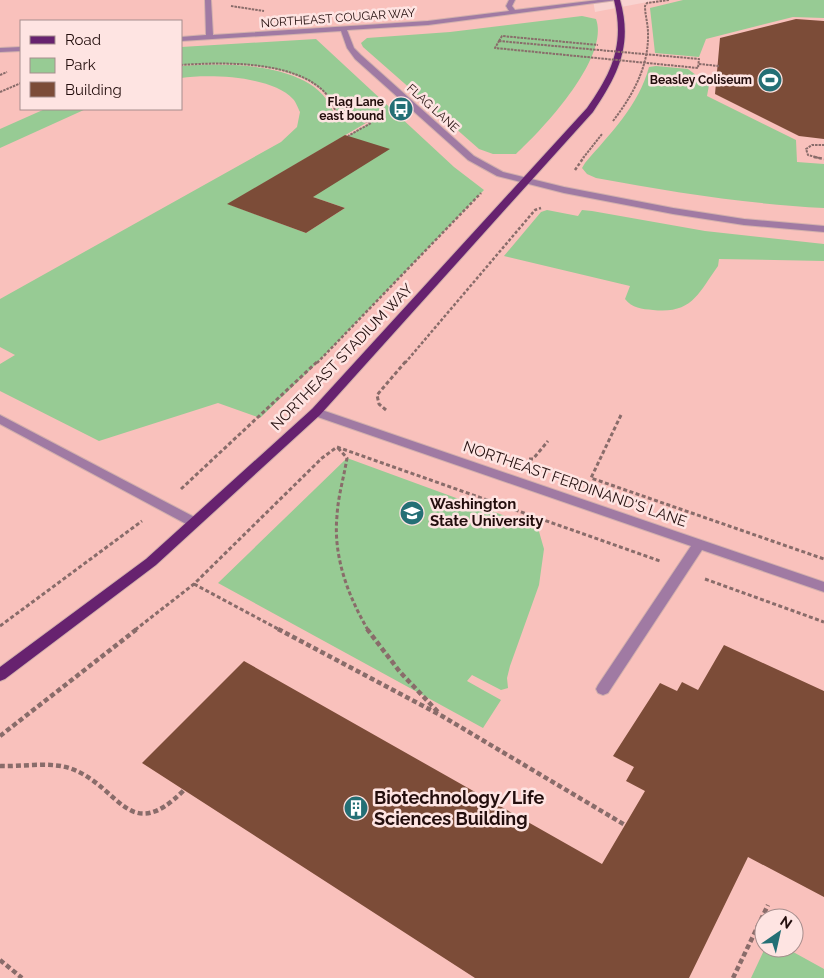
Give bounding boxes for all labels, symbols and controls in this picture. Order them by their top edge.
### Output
street label: NORTHEAST COUGAR WAY [260,6,416,30]
legend [20,20,182,110]
text: Road [65,31,101,49]
text: Park [65,56,96,74]
sports icon: Beasley Coliseum [757,67,783,93]
place label: Beasley Coliseum [650,73,752,87]
text: Building [65,81,122,99]
street label: FLAG LANE [404,81,462,135]
place label: Flag Lane east bound [319,95,384,123]
bus stop icon: Flag Lane east bound [388,96,414,122]
street label: NORTHEAST STADIUM WAY [267,280,417,434]
street label: NORTHEAST FERDINAND'S LANE [461,437,689,531]
place label: Washington State University [430,495,544,530]
school or university icon: Washington State University [399,500,425,526]
place label: Biotechnology/Life Sciences Building [374,787,544,829]
building icon: Biotechnology/Life Sciences Building [343,795,369,821]
north arrow [754,908,804,958]
text: N [777,913,795,932]

